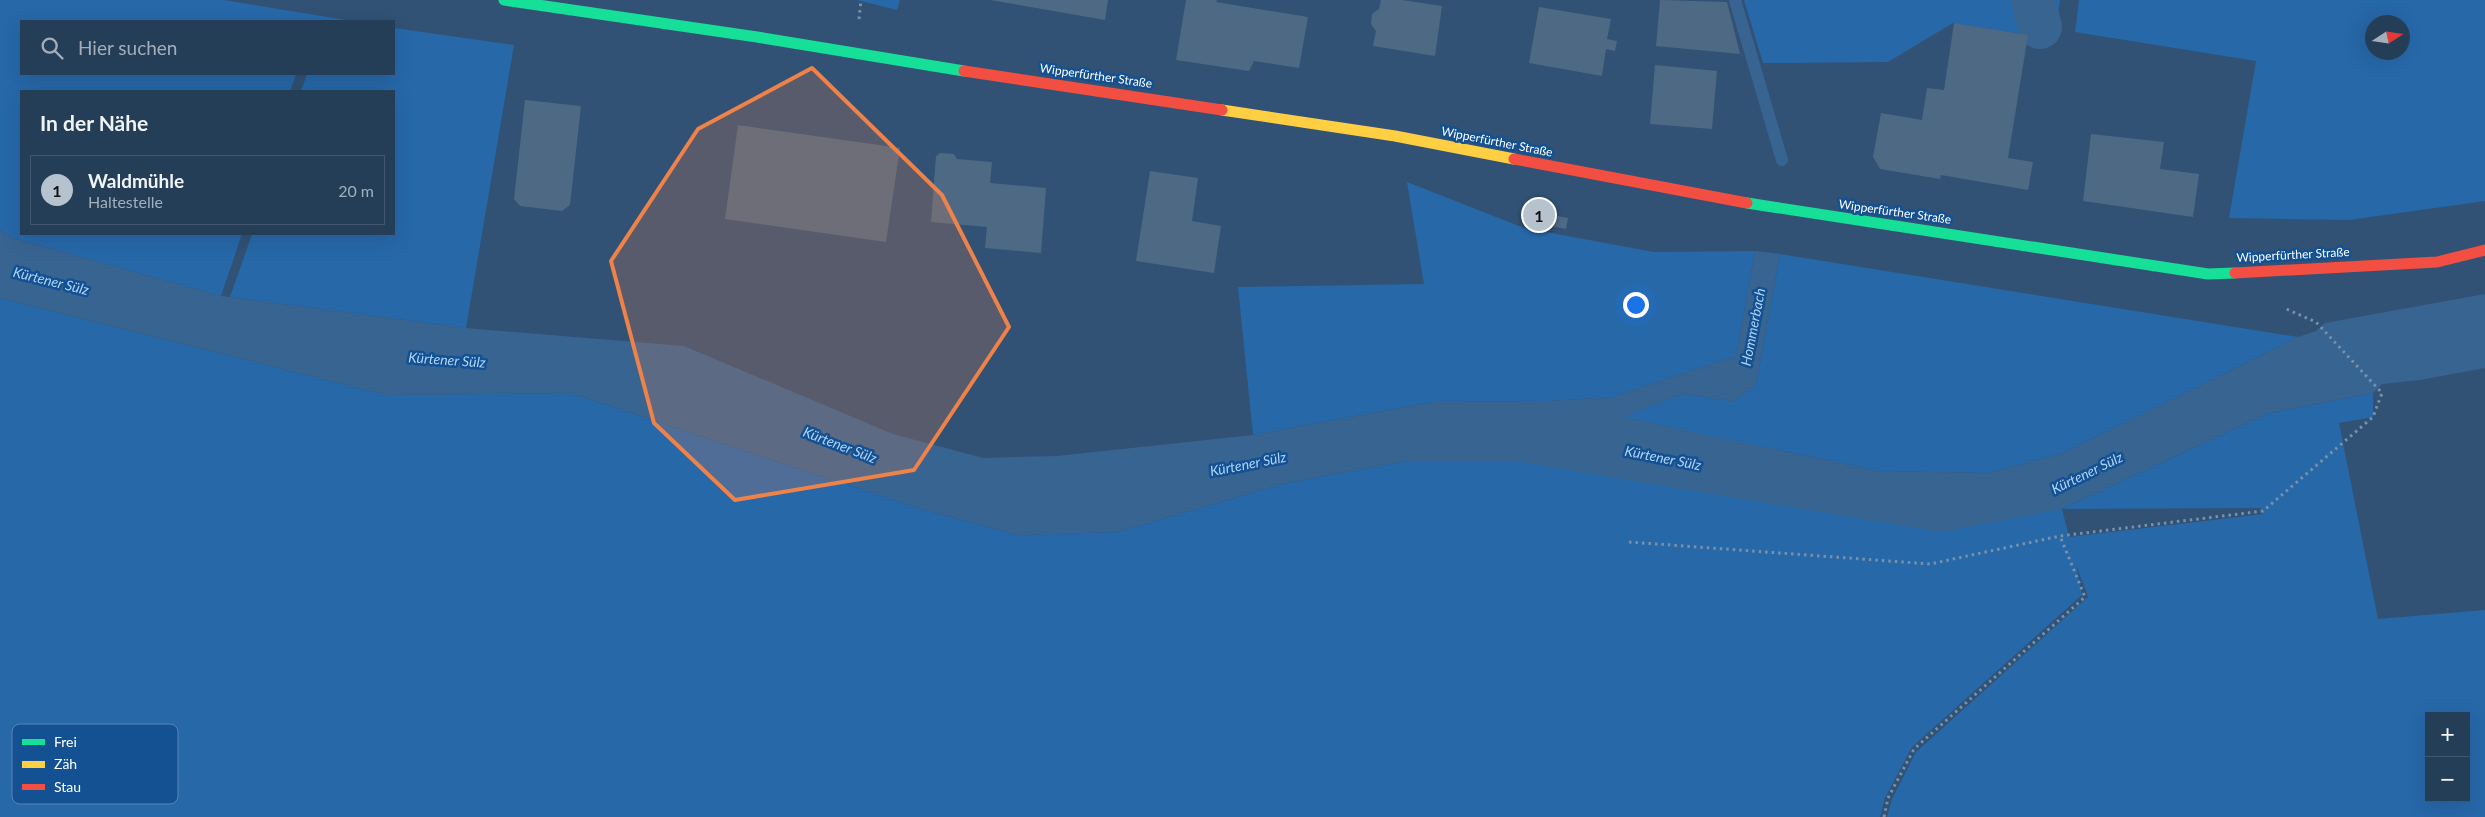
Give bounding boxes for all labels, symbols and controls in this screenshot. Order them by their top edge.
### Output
north arrow [2365,15,2410,60]
search box [20,20,395,75]
icon: search [38,34,66,62]
text: Hier suchen [78,36,177,59]
street label: Wipperfürther Straße [1039,60,1153,91]
text: In der Nähe [40,110,148,135]
street label: Wipperfürther Straße [1440,123,1554,160]
text: Waldmühle [88,169,184,192]
text: 1 [52,181,62,200]
text: 20 m [338,181,374,200]
text: Haltestelle [88,192,163,211]
pin: 1 [1523,196,1555,234]
street label: Wipperfürther Straße [1838,196,1952,227]
street label: Wipperfürther Straße [2236,244,2350,265]
water label: Kürtener Sülz [12,263,91,298]
water label: Hommerbach [1737,287,1768,367]
your location [1623,292,1649,318]
water label: Kürtener Sülz [408,348,486,371]
water label: Kürtener Sülz [801,423,879,466]
water label: Kürtener Sülz [1623,442,1703,473]
water label: Kürtener Sülz [1208,448,1288,479]
water label: Kürtener Sülz [2048,448,2125,497]
map controls [2425,712,2470,802]
button: + [2425,712,2470,757]
legend [12,724,178,804]
text: Frei [54,733,77,750]
text: Zäh [54,755,77,772]
button: − [2425,757,2470,802]
text: Stau [54,778,81,795]

